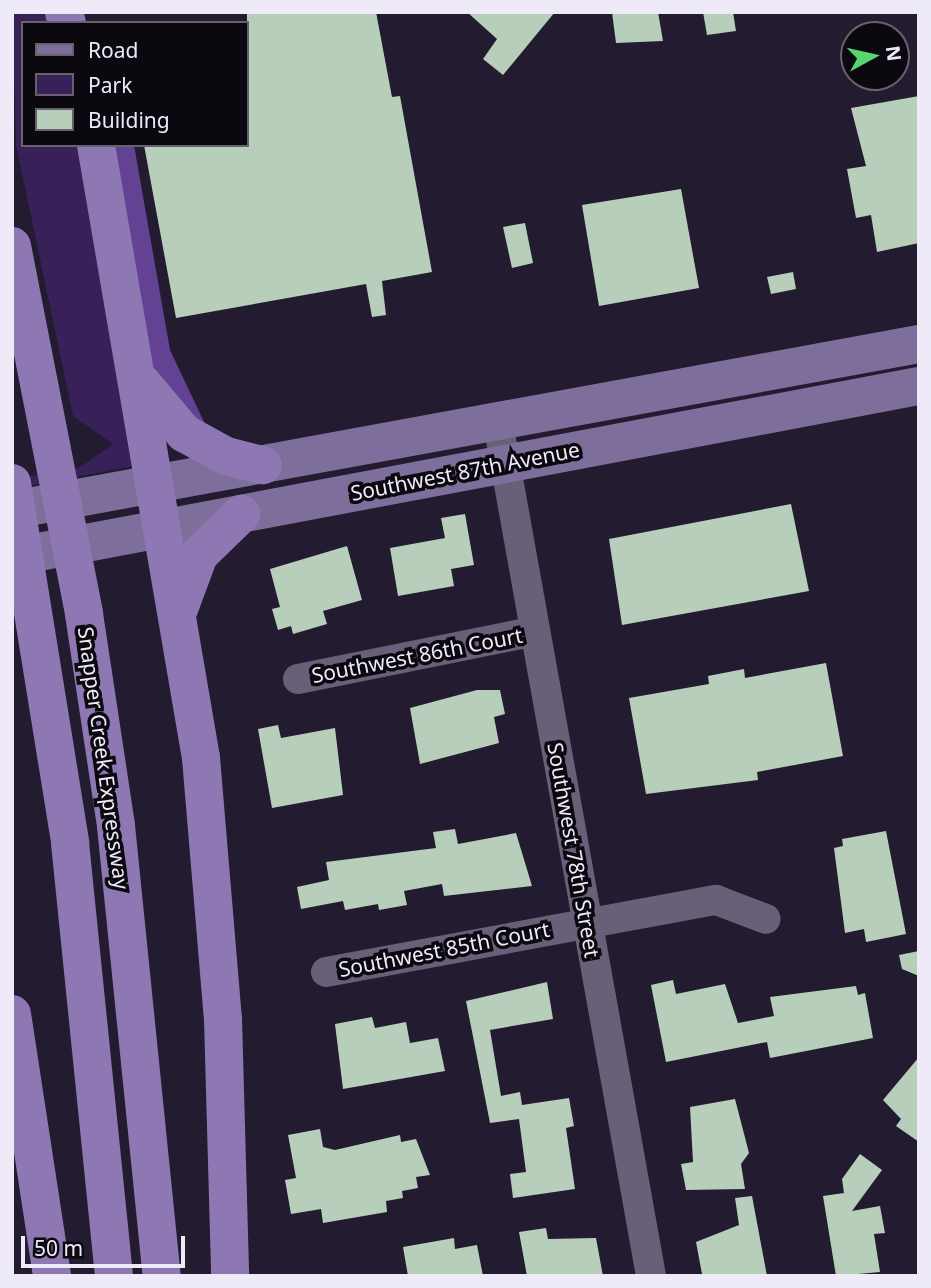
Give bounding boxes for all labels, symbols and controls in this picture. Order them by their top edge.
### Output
legend [21,21,248,147]
north arrow [840,21,910,91]
text: Road [88,36,138,64]
text: N [880,44,908,63]
text: Park [88,71,132,99]
text: Building [88,106,170,134]
street label: Southwest 87th Avenue [348,436,582,506]
street label: Southwest 86th Court [309,622,525,688]
street label: Snapper Creek Expressway [73,625,135,891]
street label: Southwest 78th Street [543,741,605,959]
street label: Southwest 85th Court [336,916,552,982]
scale bar [24,1222,189,1266]
text: 50 m [34,1234,83,1262]

